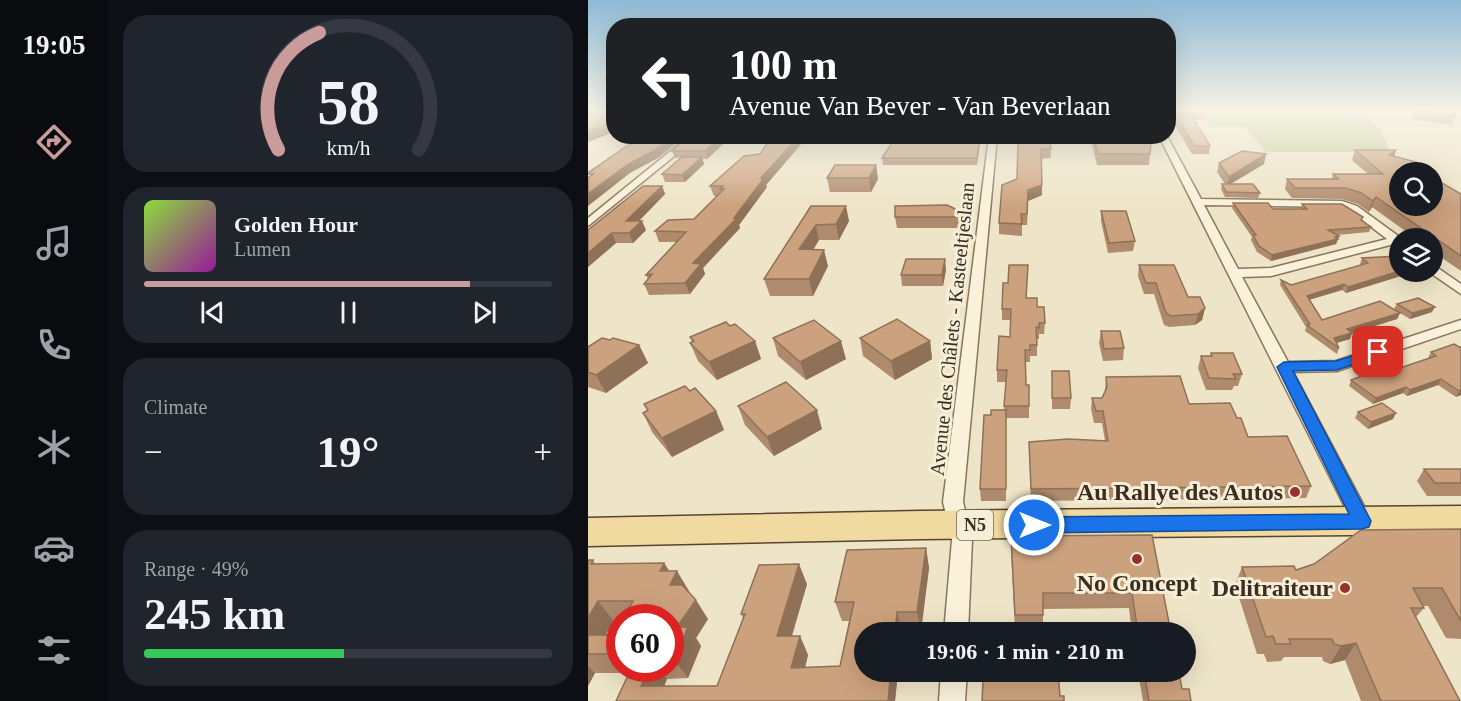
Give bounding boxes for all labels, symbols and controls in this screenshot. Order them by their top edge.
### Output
text: 19:05 [23,30,86,60]
icon: left [630,42,708,120]
text: 100 m [729,42,838,88]
text: 58 [317,68,379,137]
text: Avenue Van Bever - Van Beverlaan [729,91,1111,121]
icon: directions [33,121,75,163]
text: km/h [326,137,370,161]
map controls [1389,162,1443,282]
button: search [1389,162,1443,216]
street label: Avenue des Châlets - Kasteeltjeslaan [926,181,979,477]
text: Golden Hour [234,212,358,237]
icon: music [33,222,75,264]
button: layers [1389,228,1443,282]
text: Lumen [234,238,291,260]
icon: previous [196,296,229,329]
icon: pause [332,296,365,329]
icon: next [468,296,501,329]
icon: phone [33,324,75,366]
pin [1352,326,1403,377]
icon: arrive [1361,335,1394,368]
text: Climate [144,396,207,418]
icon: climate [33,426,75,468]
text: 19° [317,427,380,477]
text: − [144,434,163,470]
text: + [533,434,552,470]
place label: Au Rallye des Autos [1077,479,1283,505]
marker: Au Rallye des Autos [1288,485,1302,499]
position arrow [1002,493,1066,557]
road number: N5 [957,510,993,540]
icon: car [33,527,75,569]
marker: No Concept [1130,552,1144,566]
text: Range · 49% [144,558,248,580]
place label: No Concept [1077,570,1197,596]
place label: Delitraiteur [1212,575,1333,601]
marker: Delitraiteur [1338,581,1352,595]
text: 245 km [144,589,285,639]
speed limit sign: 60 [606,604,684,682]
icon: filters [33,629,75,671]
text: 19:06 · 1 min · 210 m [926,639,1124,664]

